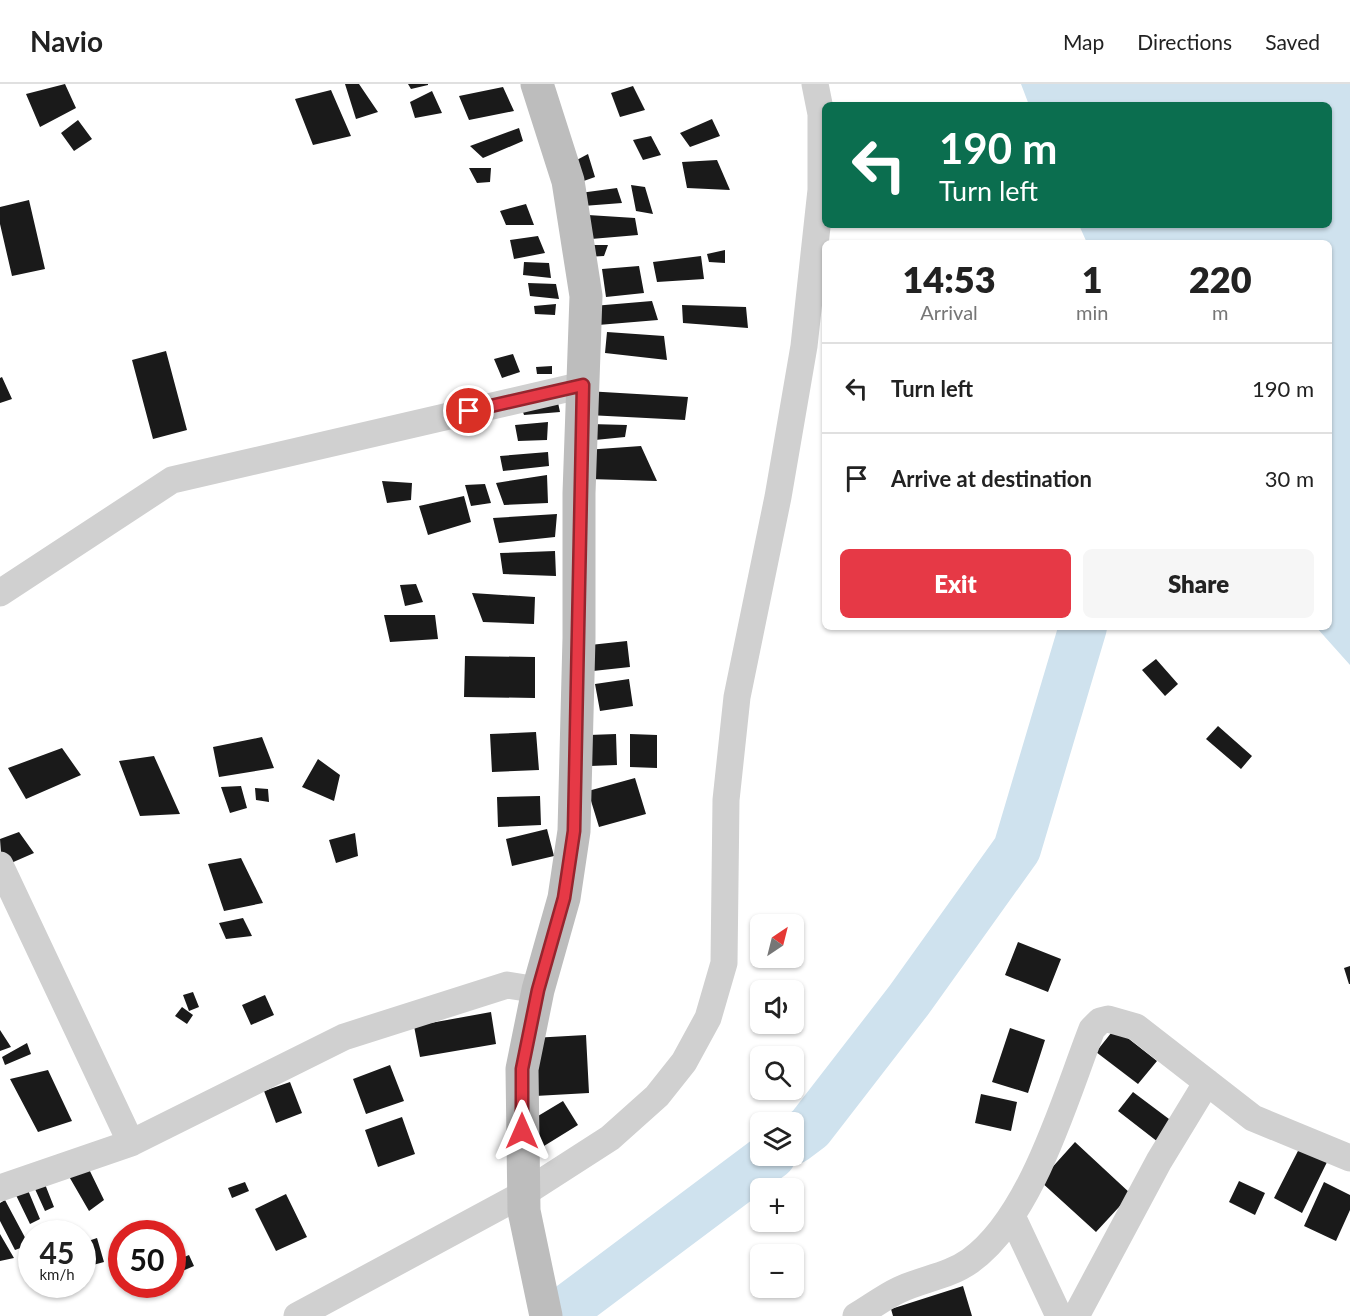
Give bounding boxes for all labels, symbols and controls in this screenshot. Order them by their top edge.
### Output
text: Navio [30,24,103,58]
text: Map [1063,29,1104,54]
text: Directions [1137,29,1232,54]
text: Saved [1265,29,1320,54]
text: 190 m [939,123,1057,173]
icon: left [840,126,918,204]
text: Turn left [939,174,1038,207]
text: 14:53 [902,257,996,301]
text: 1 [1082,257,1103,301]
text: 220 [1189,257,1252,301]
text: Arrival [920,300,978,324]
text: min [1076,300,1108,324]
text: m [1212,300,1228,324]
icon: left [840,372,873,405]
text: Turn left [891,375,973,402]
text: 190 m [1252,375,1314,402]
pin [443,385,494,436]
icon: arrive [452,394,485,427]
icon: arrive [840,462,873,495]
text: Arrive at destination [891,465,1092,492]
text: 30 m [1265,465,1314,492]
button: Exit [840,549,1071,618]
button: Share [1083,549,1314,618]
north arrow [750,914,804,968]
map controls [750,914,804,1298]
button: sound [750,980,804,1034]
button: search [750,1046,804,1100]
position arrow [490,1099,554,1163]
button: layers [750,1112,804,1166]
button: + [750,1178,804,1232]
speed limit sign: 50 [108,1220,186,1298]
text: 45 [40,1234,74,1270]
button: − [750,1244,804,1298]
text: km/h [39,1265,75,1283]

